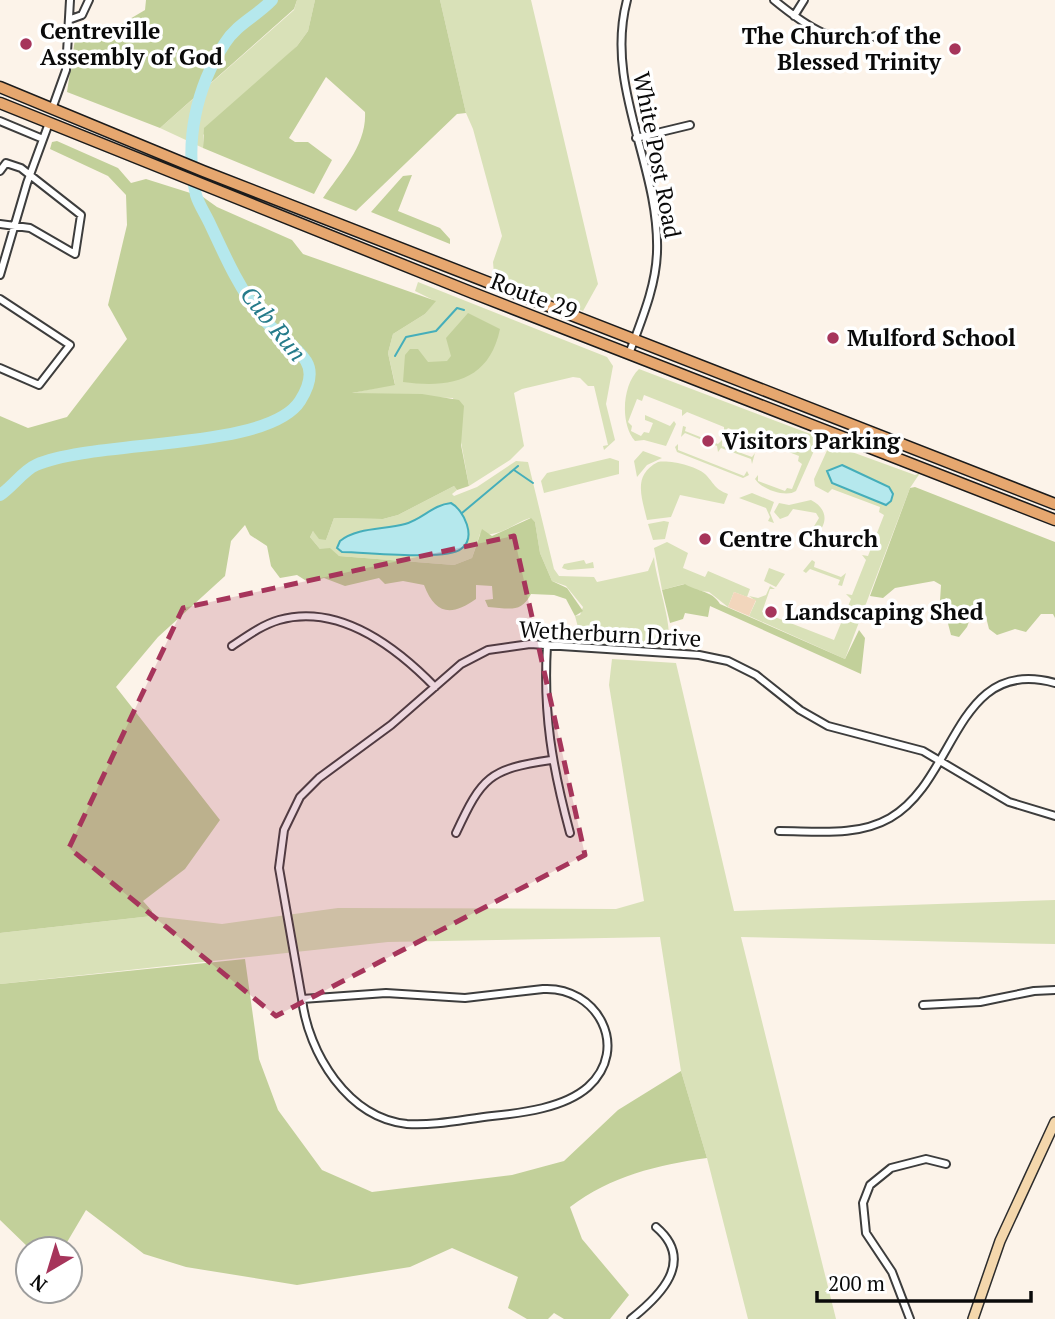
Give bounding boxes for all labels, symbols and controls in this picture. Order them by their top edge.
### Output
place label: Centreville Assembly of God [40,15,223,72]
place label: The Church of the Blessed Trinity [742,20,942,77]
marker: Centreville Assembly of God [18,36,34,52]
marker: The Church of the Blessed Trinity [947,41,963,57]
street label: White Post Road [626,69,689,241]
street label: Route 29 [486,265,582,326]
water label: Cub Run [234,279,314,368]
place label: Mulford School [847,322,1016,353]
marker: Mulford School [825,330,841,346]
place label: Visitors Parking [722,425,901,456]
marker: Visitors Parking [700,433,716,449]
place label: Centre Church [719,523,878,554]
marker: Centre Church [697,531,713,547]
place label: Landscaping Shed [785,596,984,627]
marker: Landscaping Shed [763,604,779,620]
street label: Wetherburn Drive [518,613,702,654]
north arrow [14,1235,84,1305]
scale bar [817,1260,1030,1304]
text: N [24,1269,52,1298]
text: 200 m [828,1269,885,1297]

